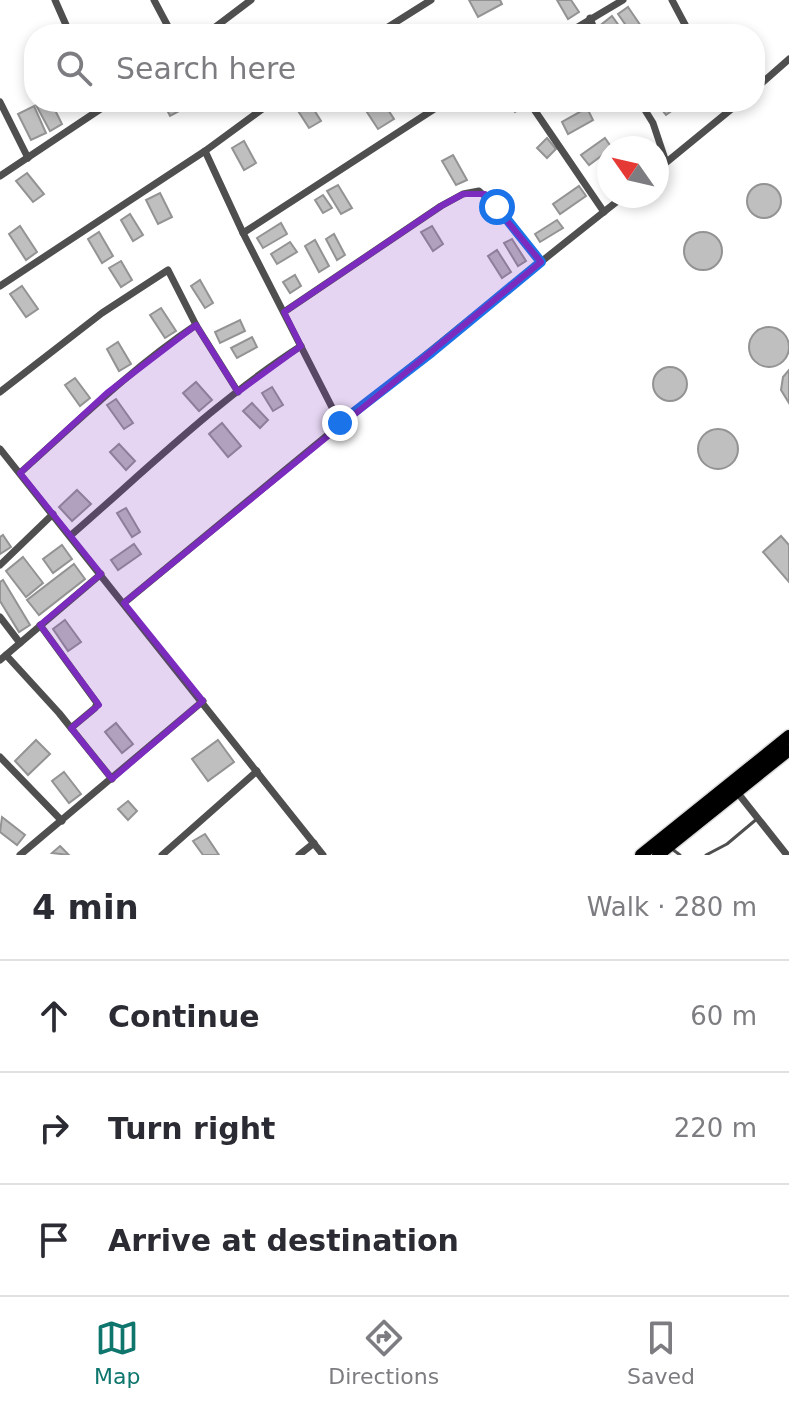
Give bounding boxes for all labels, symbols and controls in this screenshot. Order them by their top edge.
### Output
search box [24,24,765,112]
icon: search [52,46,96,90]
text: Search here [116,51,296,86]
north arrow [597,136,669,208]
route start [479,189,515,225]
route end [322,405,358,441]
text: 4 min [32,887,139,927]
text: Walk · 280 m [587,892,757,922]
icon: ahead [32,994,76,1038]
text: Continue [108,999,260,1034]
text: 60 m [690,1001,757,1031]
icon: right [32,1106,76,1150]
text: Turn right [108,1111,275,1146]
text: 220 m [674,1113,757,1143]
icon: arrive [32,1218,76,1262]
text: Arrive at destination [108,1223,459,1258]
tab: Map [94,1316,140,1389]
tab: Directions [328,1316,439,1389]
tab: Saved [627,1316,695,1389]

